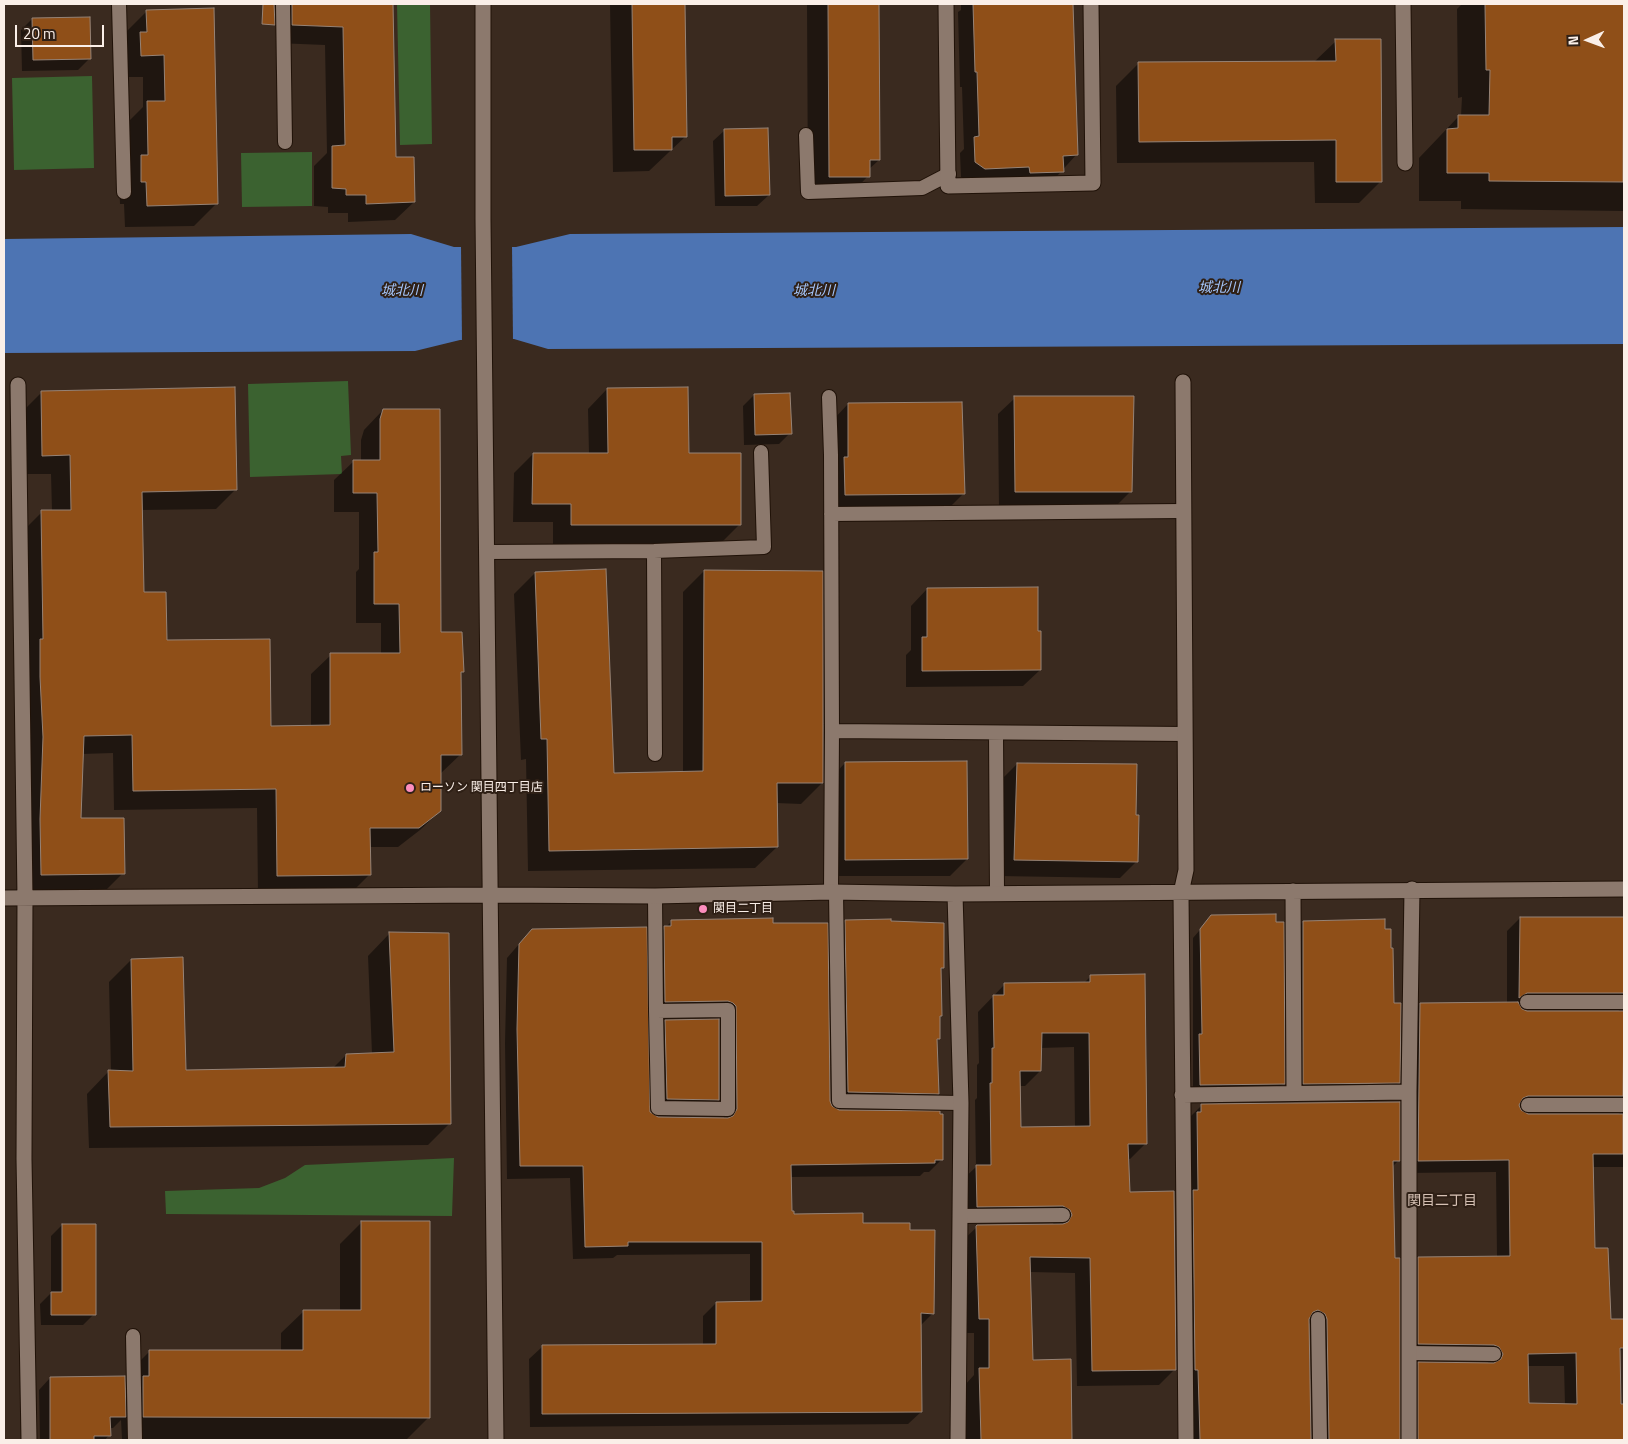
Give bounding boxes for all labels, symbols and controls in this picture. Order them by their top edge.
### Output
scale bar [18,15,106,47]
north arrow [1563,15,1613,65]
text: 20 m [23,22,56,45]
text: N [1562,35,1583,46]
water label: 城北川 [1198,281,1240,297]
water label: 城北川 [381,284,423,300]
water label: 城北川 [793,284,835,300]
place label: ローソン 関目四丁目店 [420,781,543,795]
marker: ローソン 関目四丁目店 [404,782,416,794]
place label: 関目二丁目 [713,902,773,916]
marker: 関目二丁目 [697,903,709,915]
district label: 関目二丁目 [1407,1194,1477,1210]

